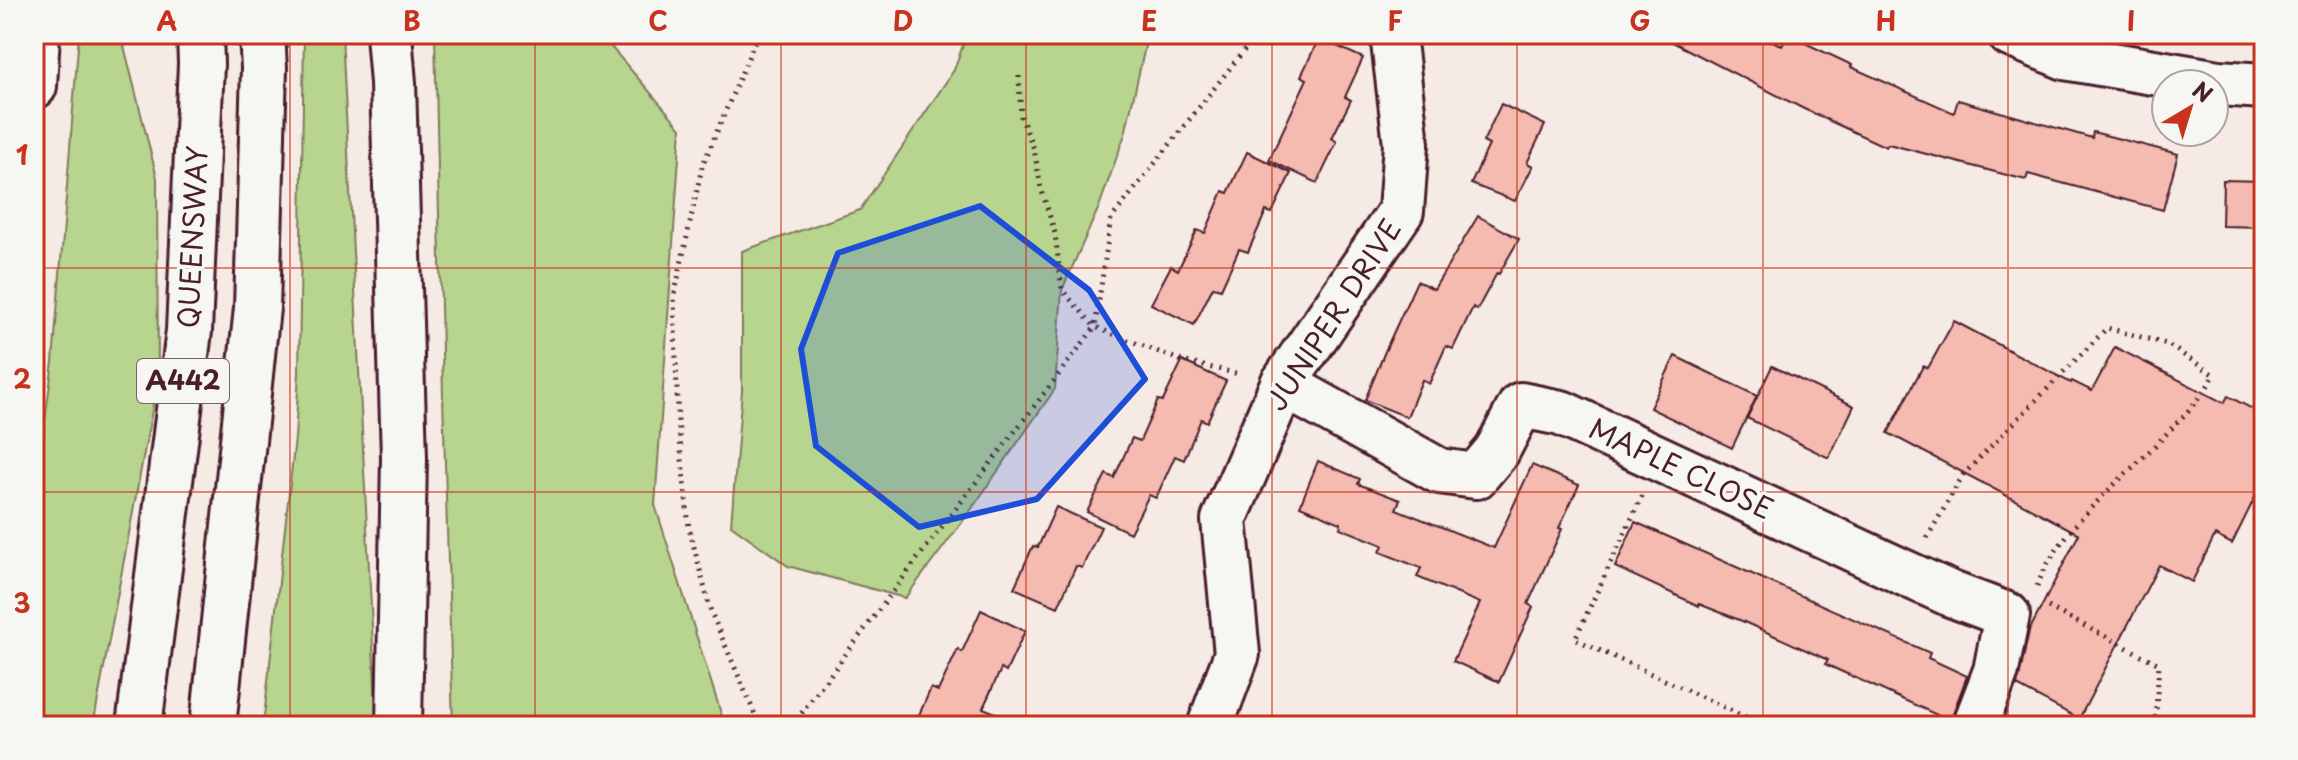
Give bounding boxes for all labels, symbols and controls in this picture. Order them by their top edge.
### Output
text: A [157,1,177,40]
text: B [403,1,421,40]
text: C [648,1,668,40]
text: D [893,1,913,40]
text: E [1141,1,1157,40]
text: F [1387,1,1403,40]
text: G [1629,1,1651,40]
text: H [1876,1,1896,40]
text: I [2127,1,2135,40]
north arrow [2150,68,2230,148]
text: N [2186,73,2220,109]
text: 1 [16,135,28,174]
street label: QUEENSWAY [165,145,218,329]
street label: JUNIPER DRIVE [1254,210,1411,419]
text: 2 [13,359,31,398]
road number: A442 [137,359,229,403]
street label: MAPLE CLOSE [1582,406,1781,529]
text: 3 [13,583,31,622]

